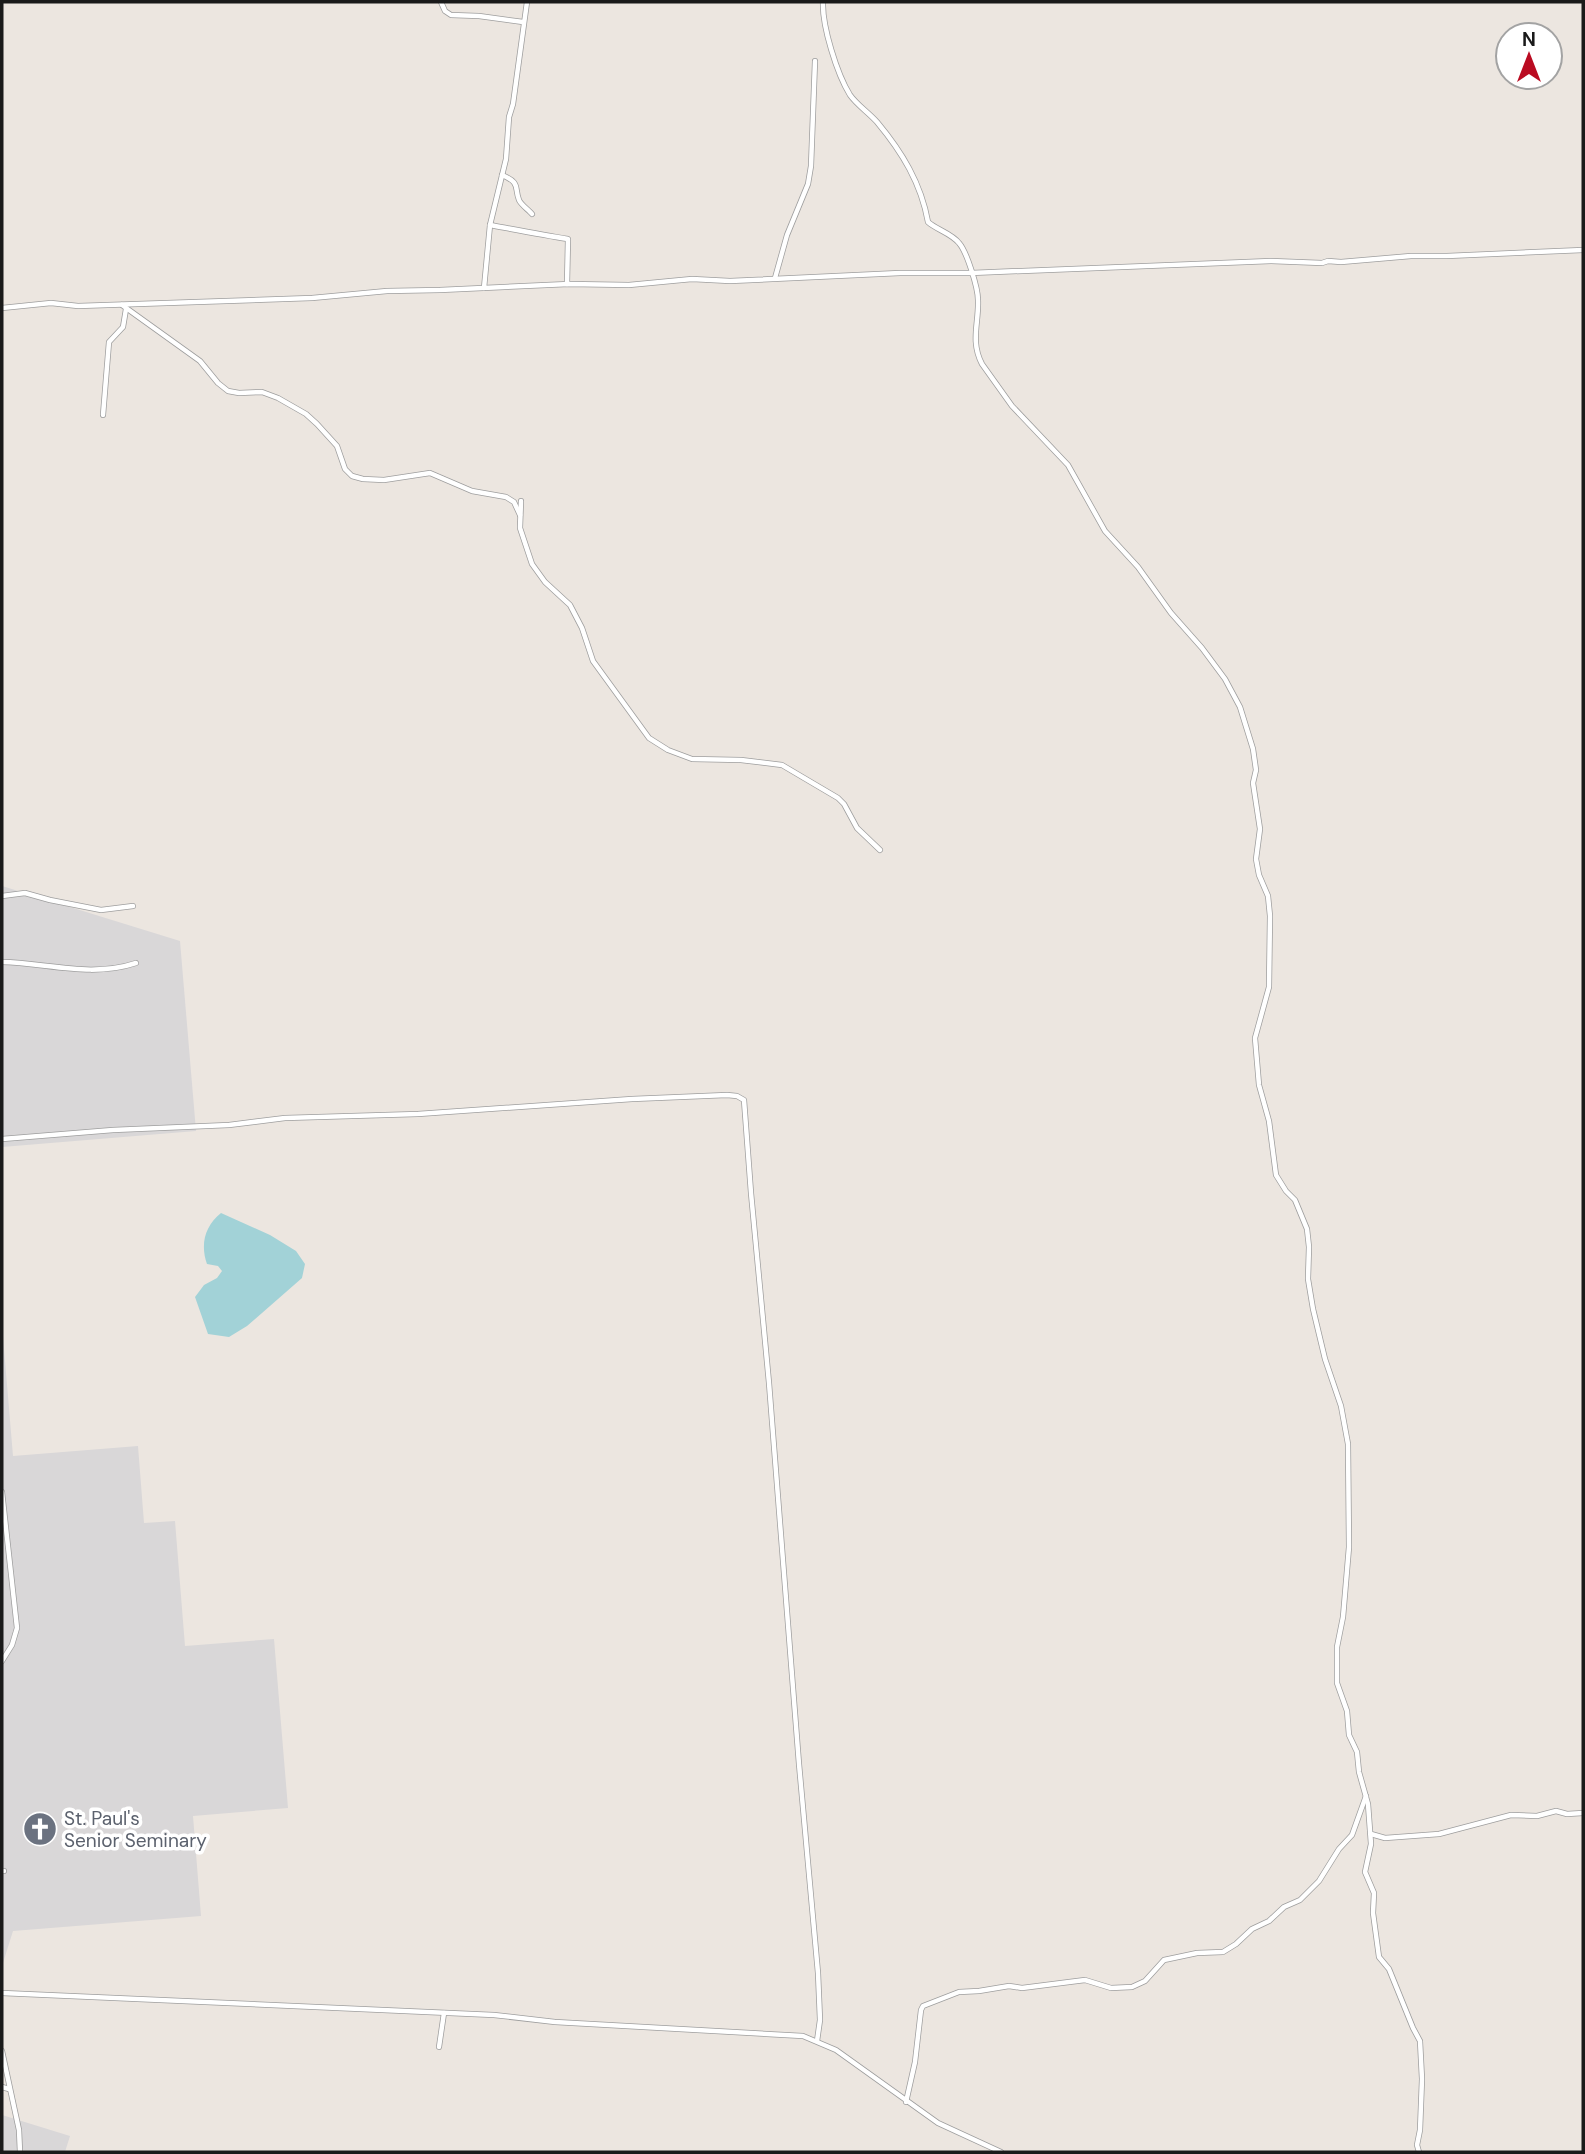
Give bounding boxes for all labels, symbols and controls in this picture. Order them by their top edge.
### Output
north arrow [1494,21,1564,91]
text: N [1522,27,1536,52]
place label: St. Paul's Senior Seminary [64,1806,207,1853]
church icon: St. Paul's Senior Seminary [21,1810,59,1848]

